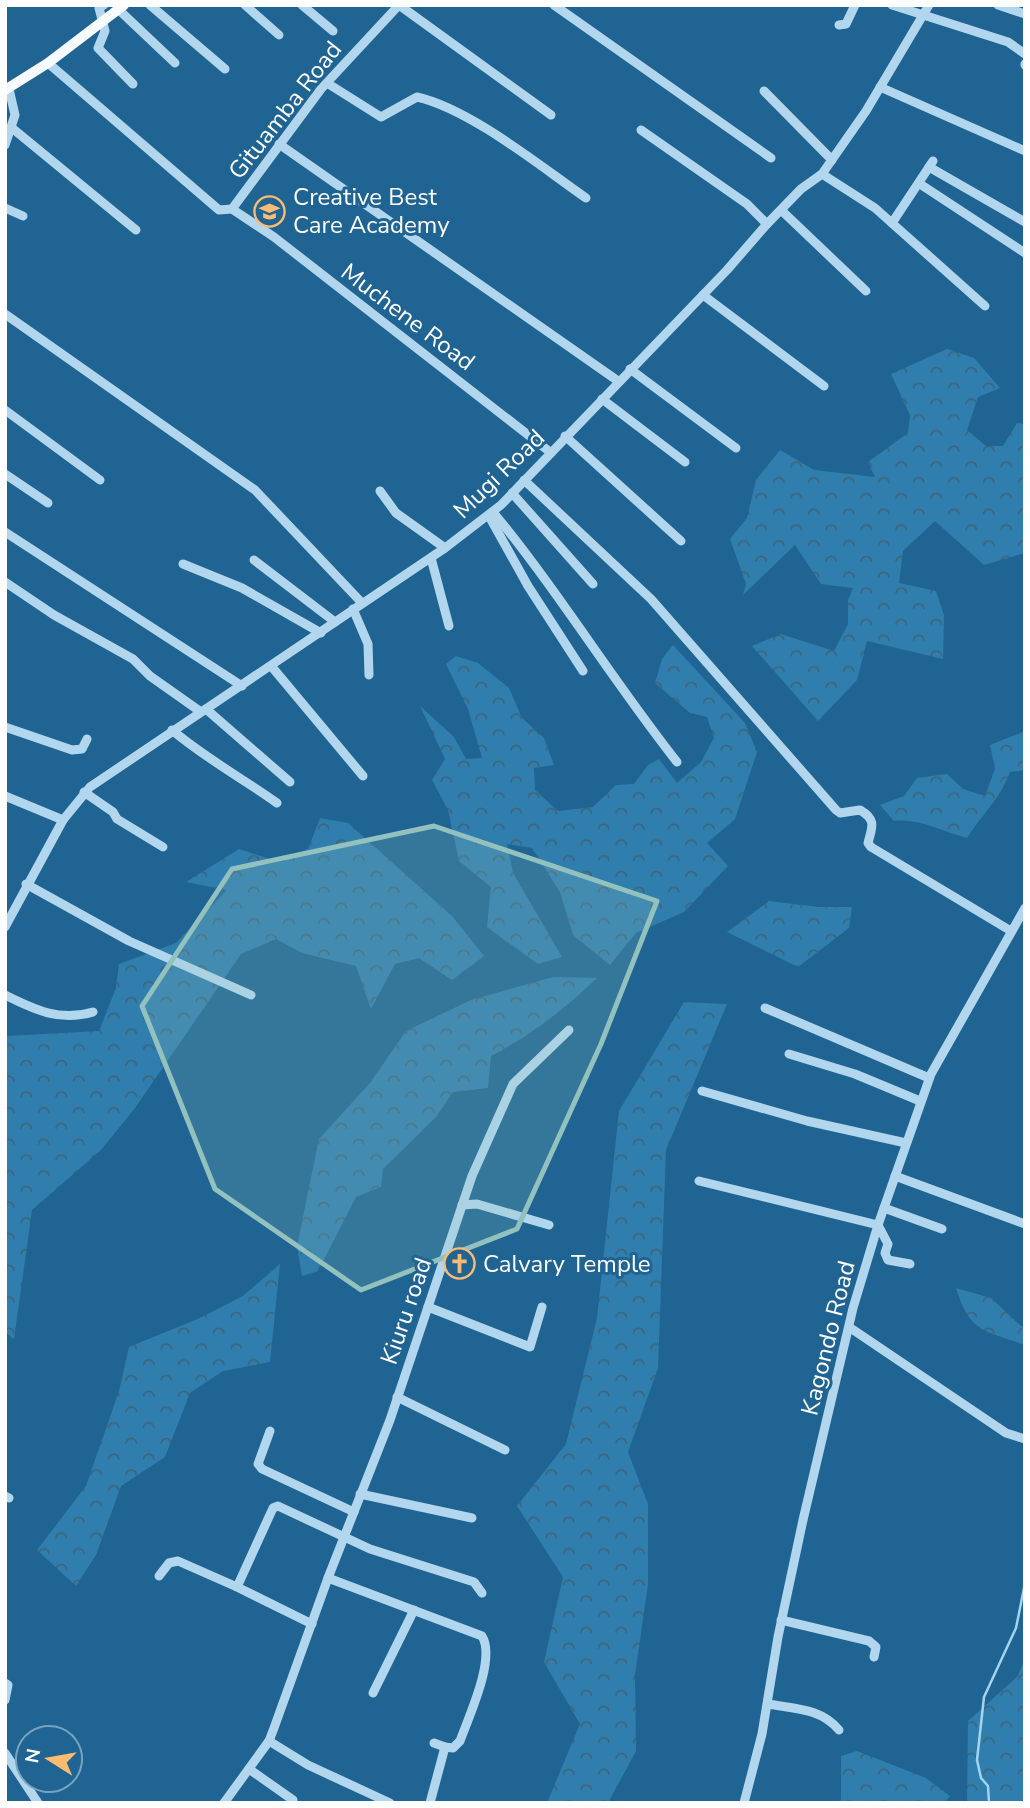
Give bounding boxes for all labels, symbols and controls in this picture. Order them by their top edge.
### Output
street label: Gituamba Road [221,34,349,186]
place label: Creative Best Care Academy [293,181,450,241]
school or university icon: Creative Best Care Academy [253,194,287,228]
street label: Muchene Road [335,256,481,378]
street label: Mugi Road [446,422,552,526]
church icon: Calvary Temple [443,1247,477,1281]
place label: Calvary Temple [483,1248,651,1280]
street label: Kiuru road [373,1253,439,1369]
street label: Kagondo Road [793,1257,863,1419]
north arrow [14,1724,84,1794]
text: N [19,1746,47,1765]

